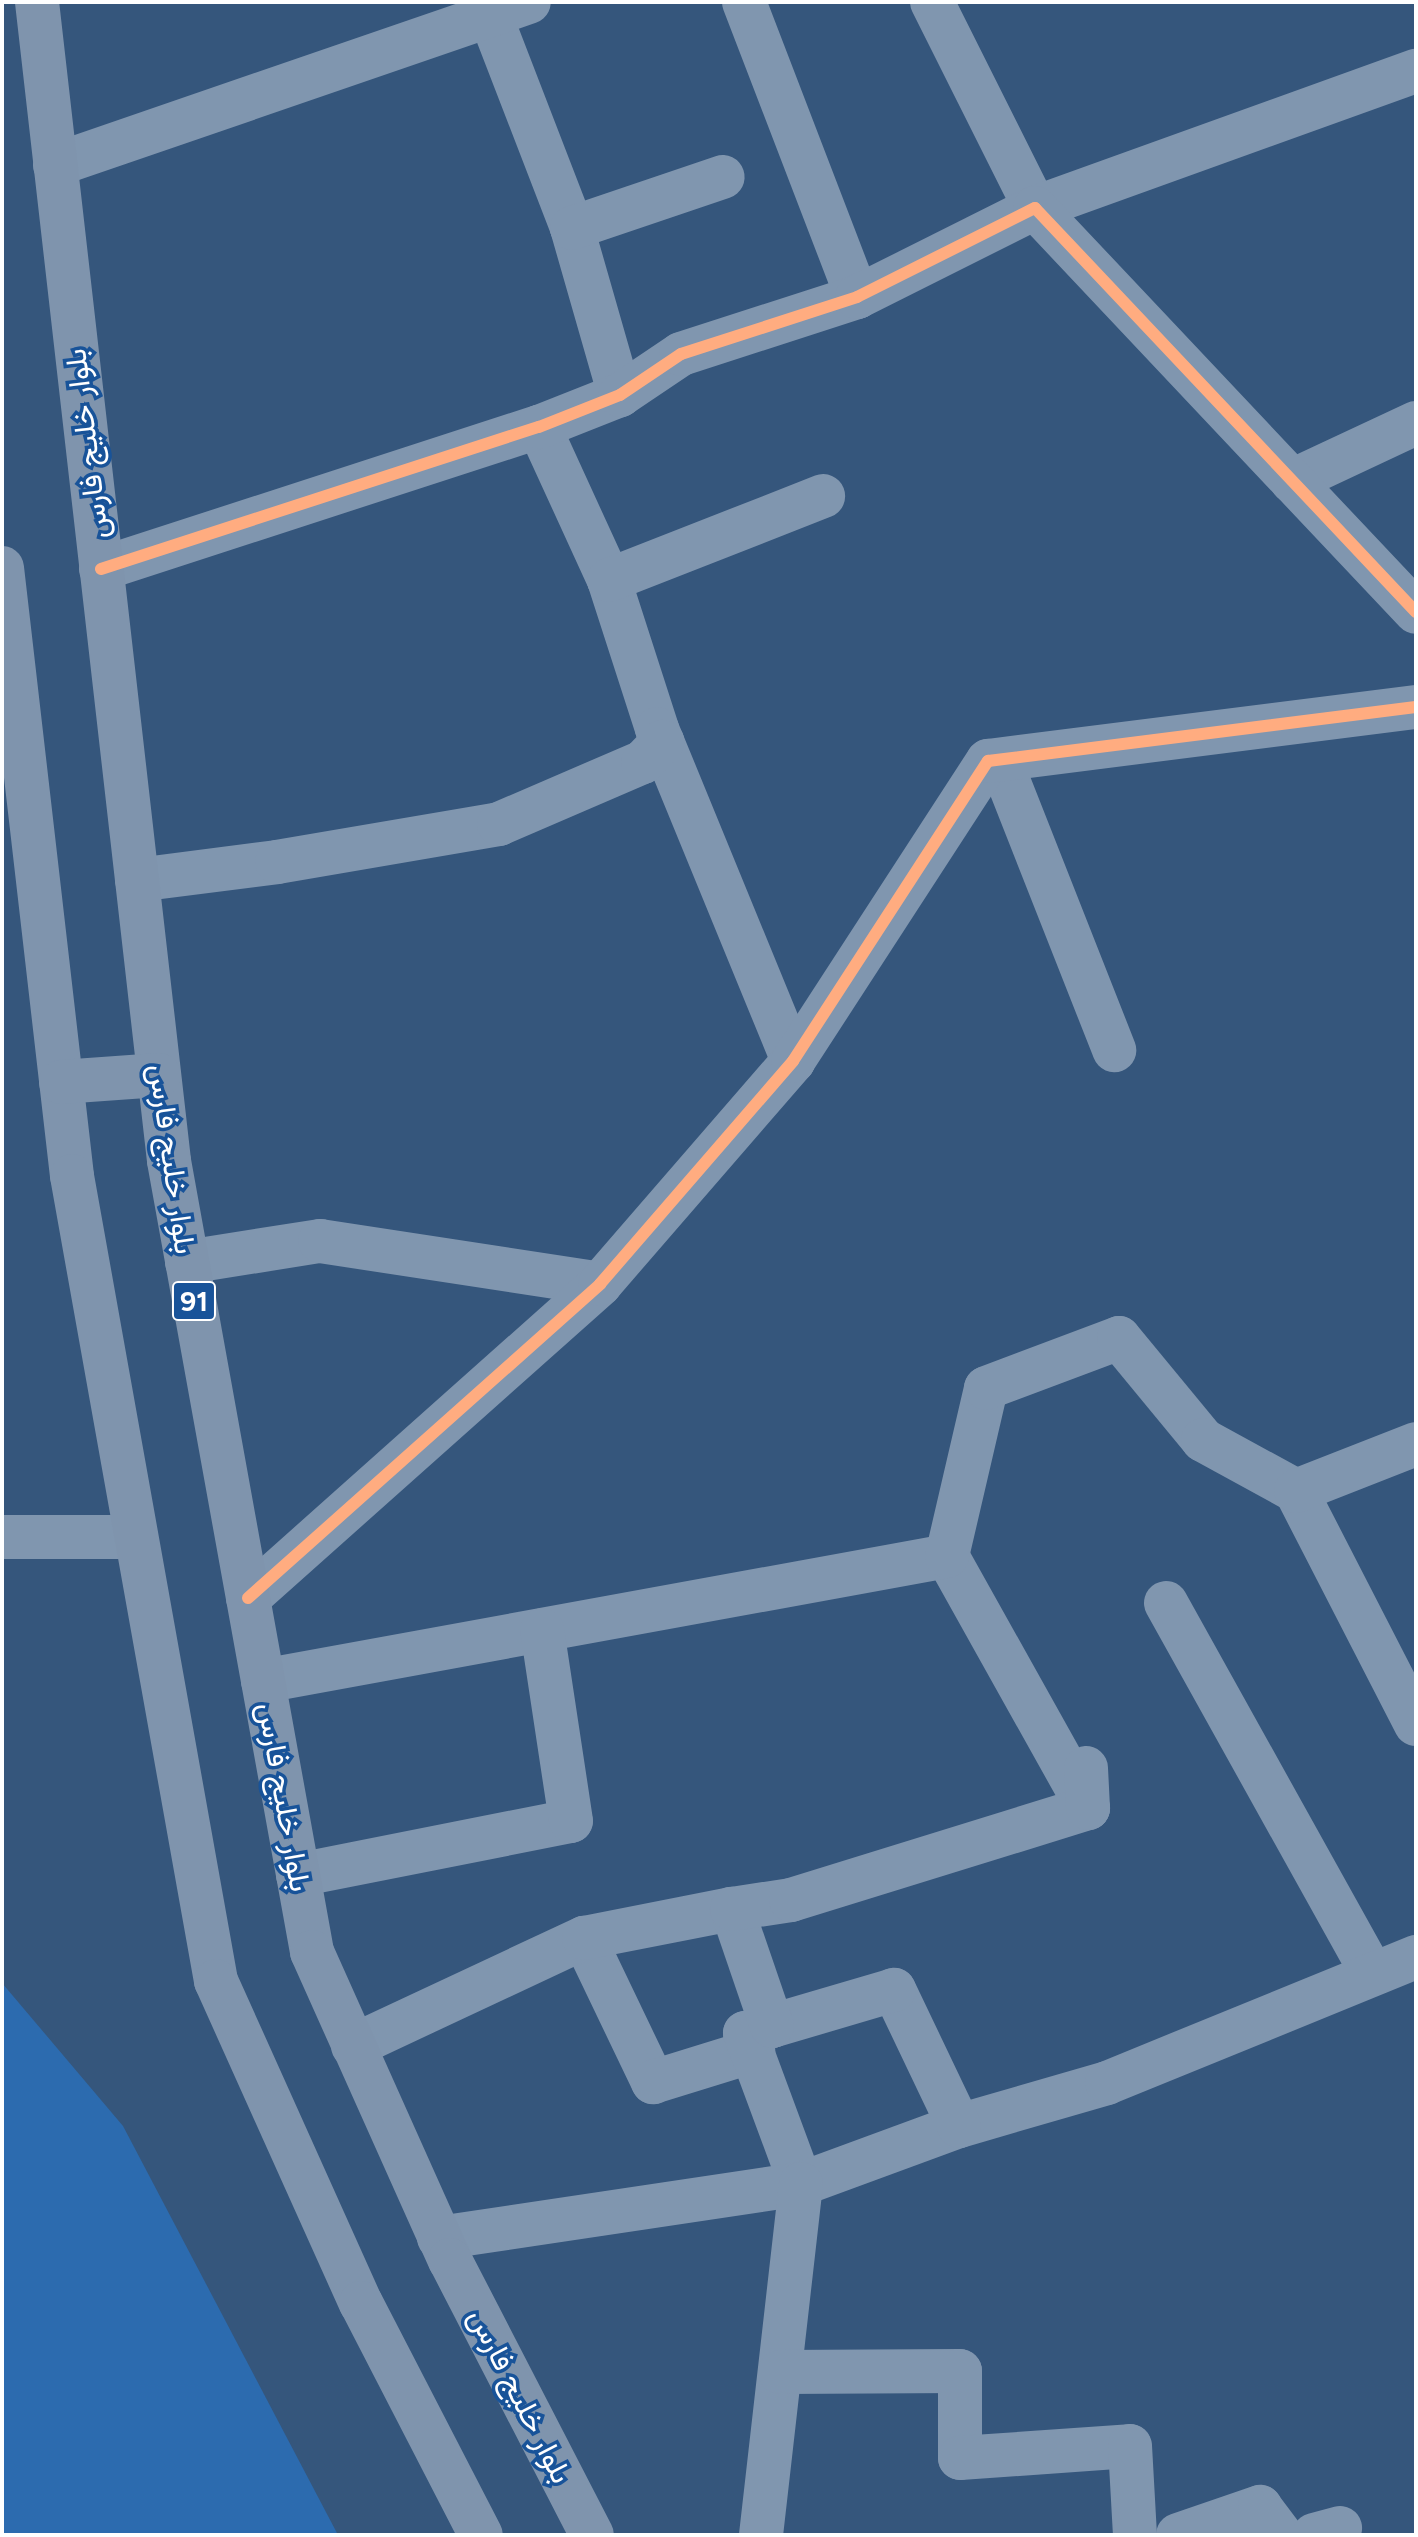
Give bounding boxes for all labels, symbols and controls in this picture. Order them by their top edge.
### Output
street label: بلوار خلیج فارس [57,347,117,541]
street label: بلوار خلیج فارس [141,1062,203,1256]
road number: 91 [170,1277,218,1325]
street label: بلوار خلیج فارس [250,1700,318,1894]
street label: بلوار خلیج فارس [460,2303,580,2489]

